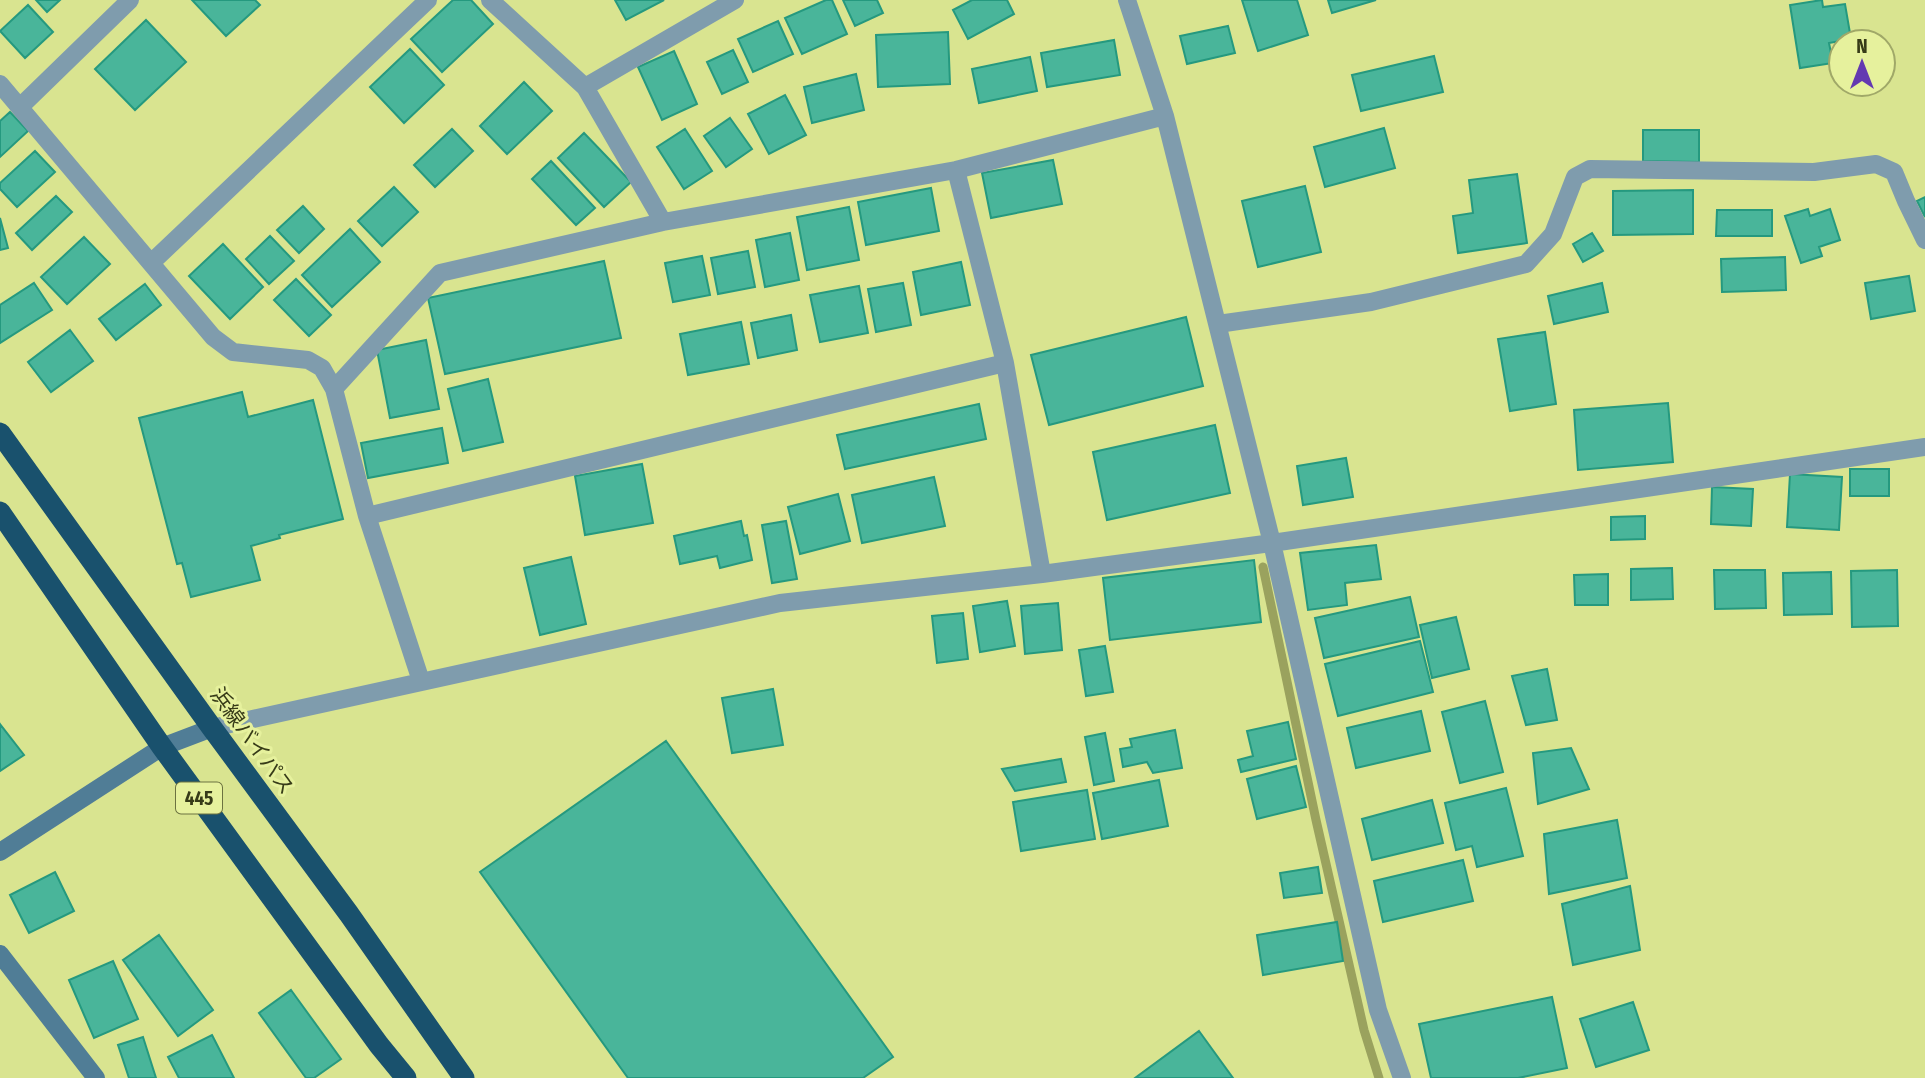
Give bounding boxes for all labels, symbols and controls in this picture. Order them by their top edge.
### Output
north arrow [1827,28,1897,98]
text: N [1856,35,1868,58]
street label: 浜線バイパス [205,683,299,799]
road number: 445 [176,782,222,814]

